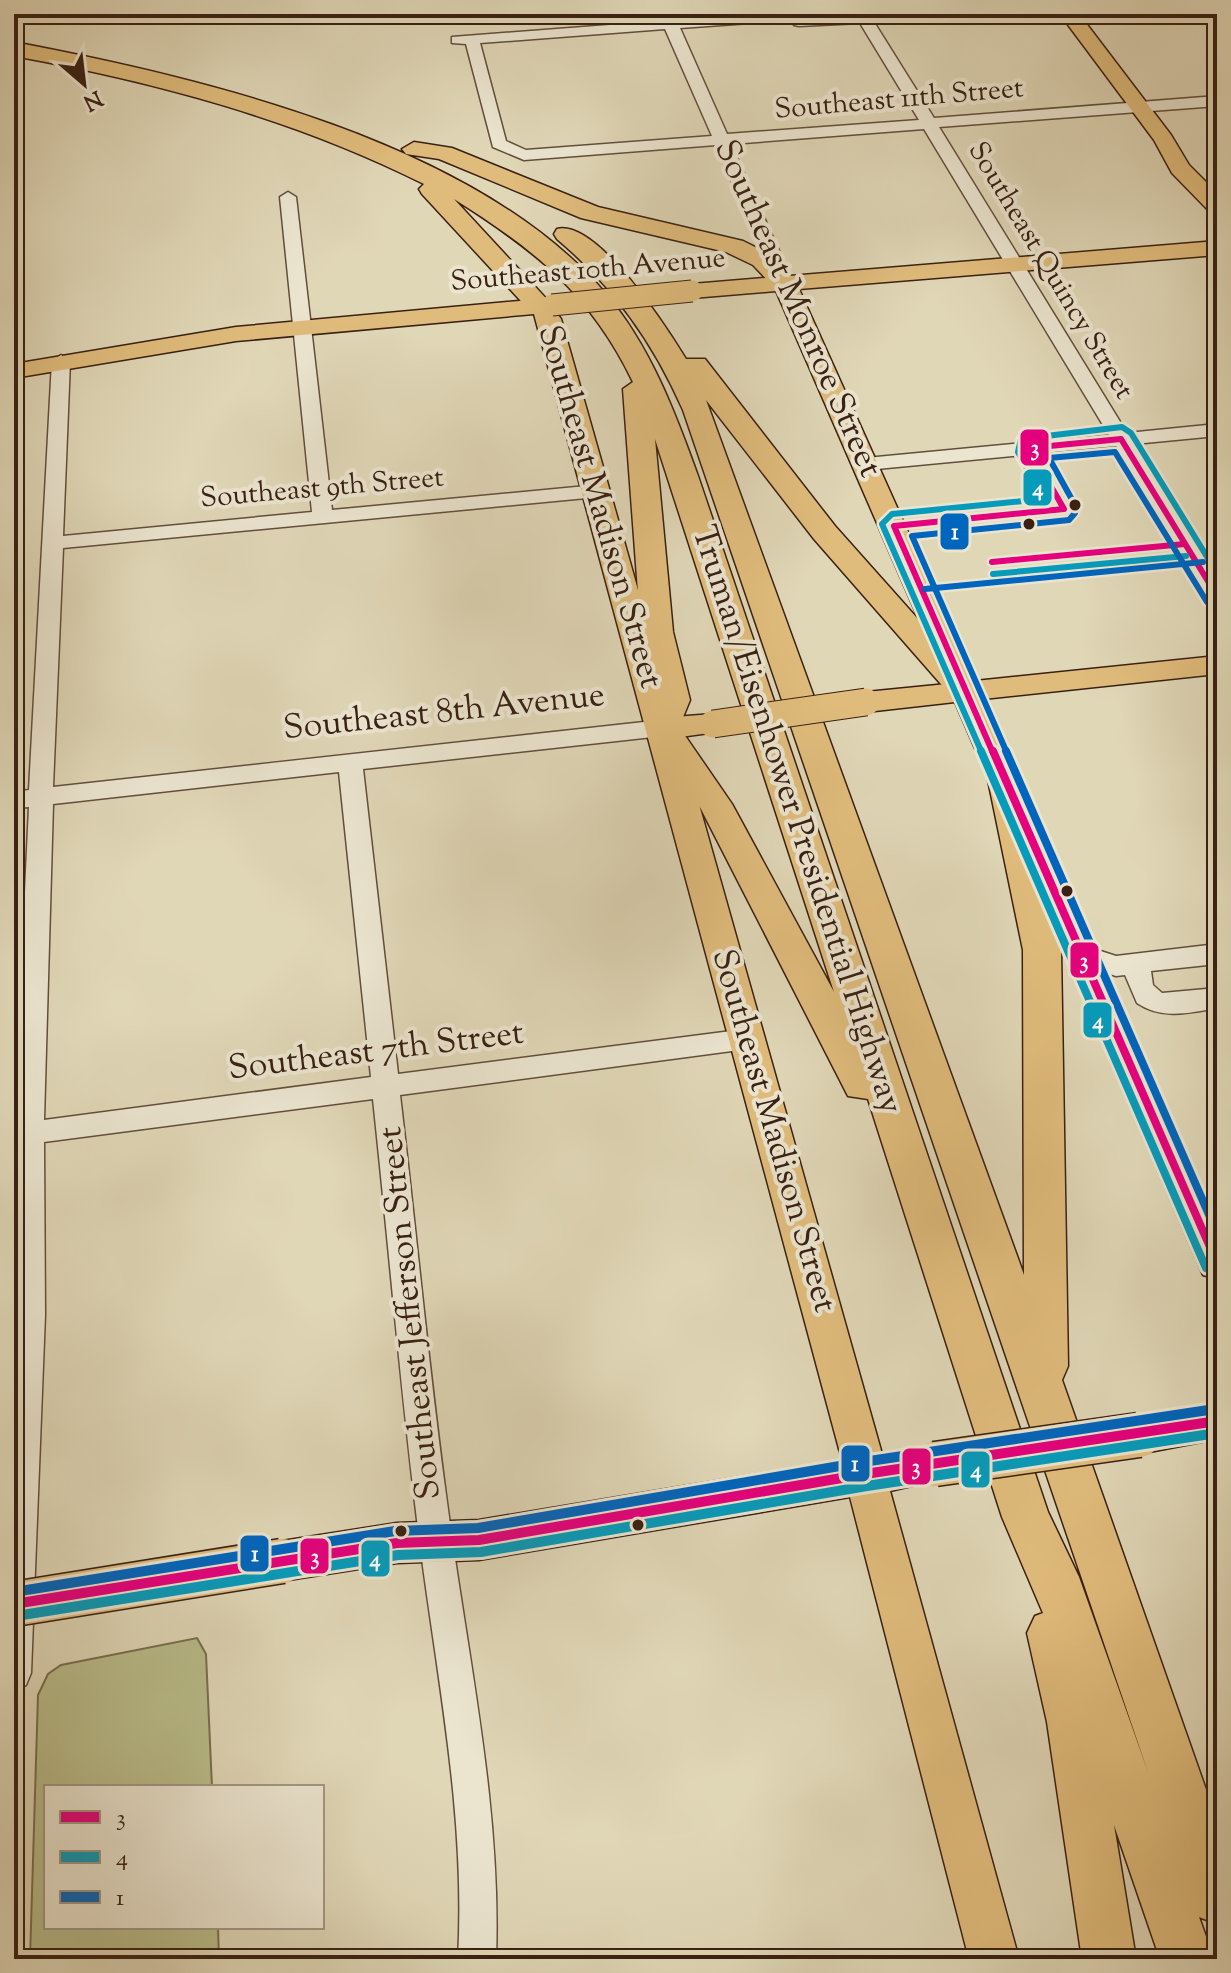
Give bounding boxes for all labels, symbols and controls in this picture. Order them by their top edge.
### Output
north arrow [44,44,124,124]
street label: Southeast 11th Street [773,69,1026,131]
text: N [76,81,107,117]
street label: Southeast Monroe Street [700,132,894,486]
street label: Southeast Quincy Street [957,135,1143,408]
street label: Southeast 10th Avenue [449,239,727,303]
street label: Southeast Madison Street [524,320,674,695]
line badge: 3 [1019,428,1050,467]
text: 3 [1031,434,1040,466]
street label: Southeast 9th Street [199,458,446,520]
line badge: 4 [1022,468,1053,507]
text: 4 [1031,474,1044,506]
unlabelled marker [1067,497,1083,513]
line badge: 1 [939,512,970,551]
unlabelled marker [1021,516,1037,532]
text: 1 [951,518,959,550]
street label: Truman/Eisenhower Presidential Highway [678,520,914,1120]
street label: Southeast 8th Avenue [281,672,607,754]
unlabelled marker [1059,883,1075,899]
line badge: 3 [1069,941,1100,979]
street label: Southeast Madison Street [698,944,848,1319]
text: 3 [1080,947,1089,979]
line badge: 4 [1082,1001,1113,1039]
text: 4 [1091,1007,1104,1039]
street label: Southeast 7th Street [226,1010,527,1094]
street label: Southeast Jefferson Street [367,1124,455,1502]
line badge: 1 [840,1444,871,1483]
line badge: 3 [901,1447,932,1486]
text: 1 [851,1450,859,1482]
line badge: 4 [960,1450,991,1489]
text: 3 [912,1453,921,1485]
text: 4 [969,1456,982,1488]
unlabelled marker [630,1517,646,1533]
unlabelled marker [393,1523,409,1539]
line badge: 1 [239,1534,270,1573]
line badge: 3 [299,1537,330,1575]
line badge: 4 [360,1539,391,1578]
text: 1 [251,1540,259,1572]
text: 3 [311,1543,320,1575]
text: 4 [368,1545,381,1577]
legend [44,1785,324,1929]
text: 3 [116,1802,126,1836]
text: 4 [116,1842,128,1876]
text: 1 [116,1882,124,1916]

